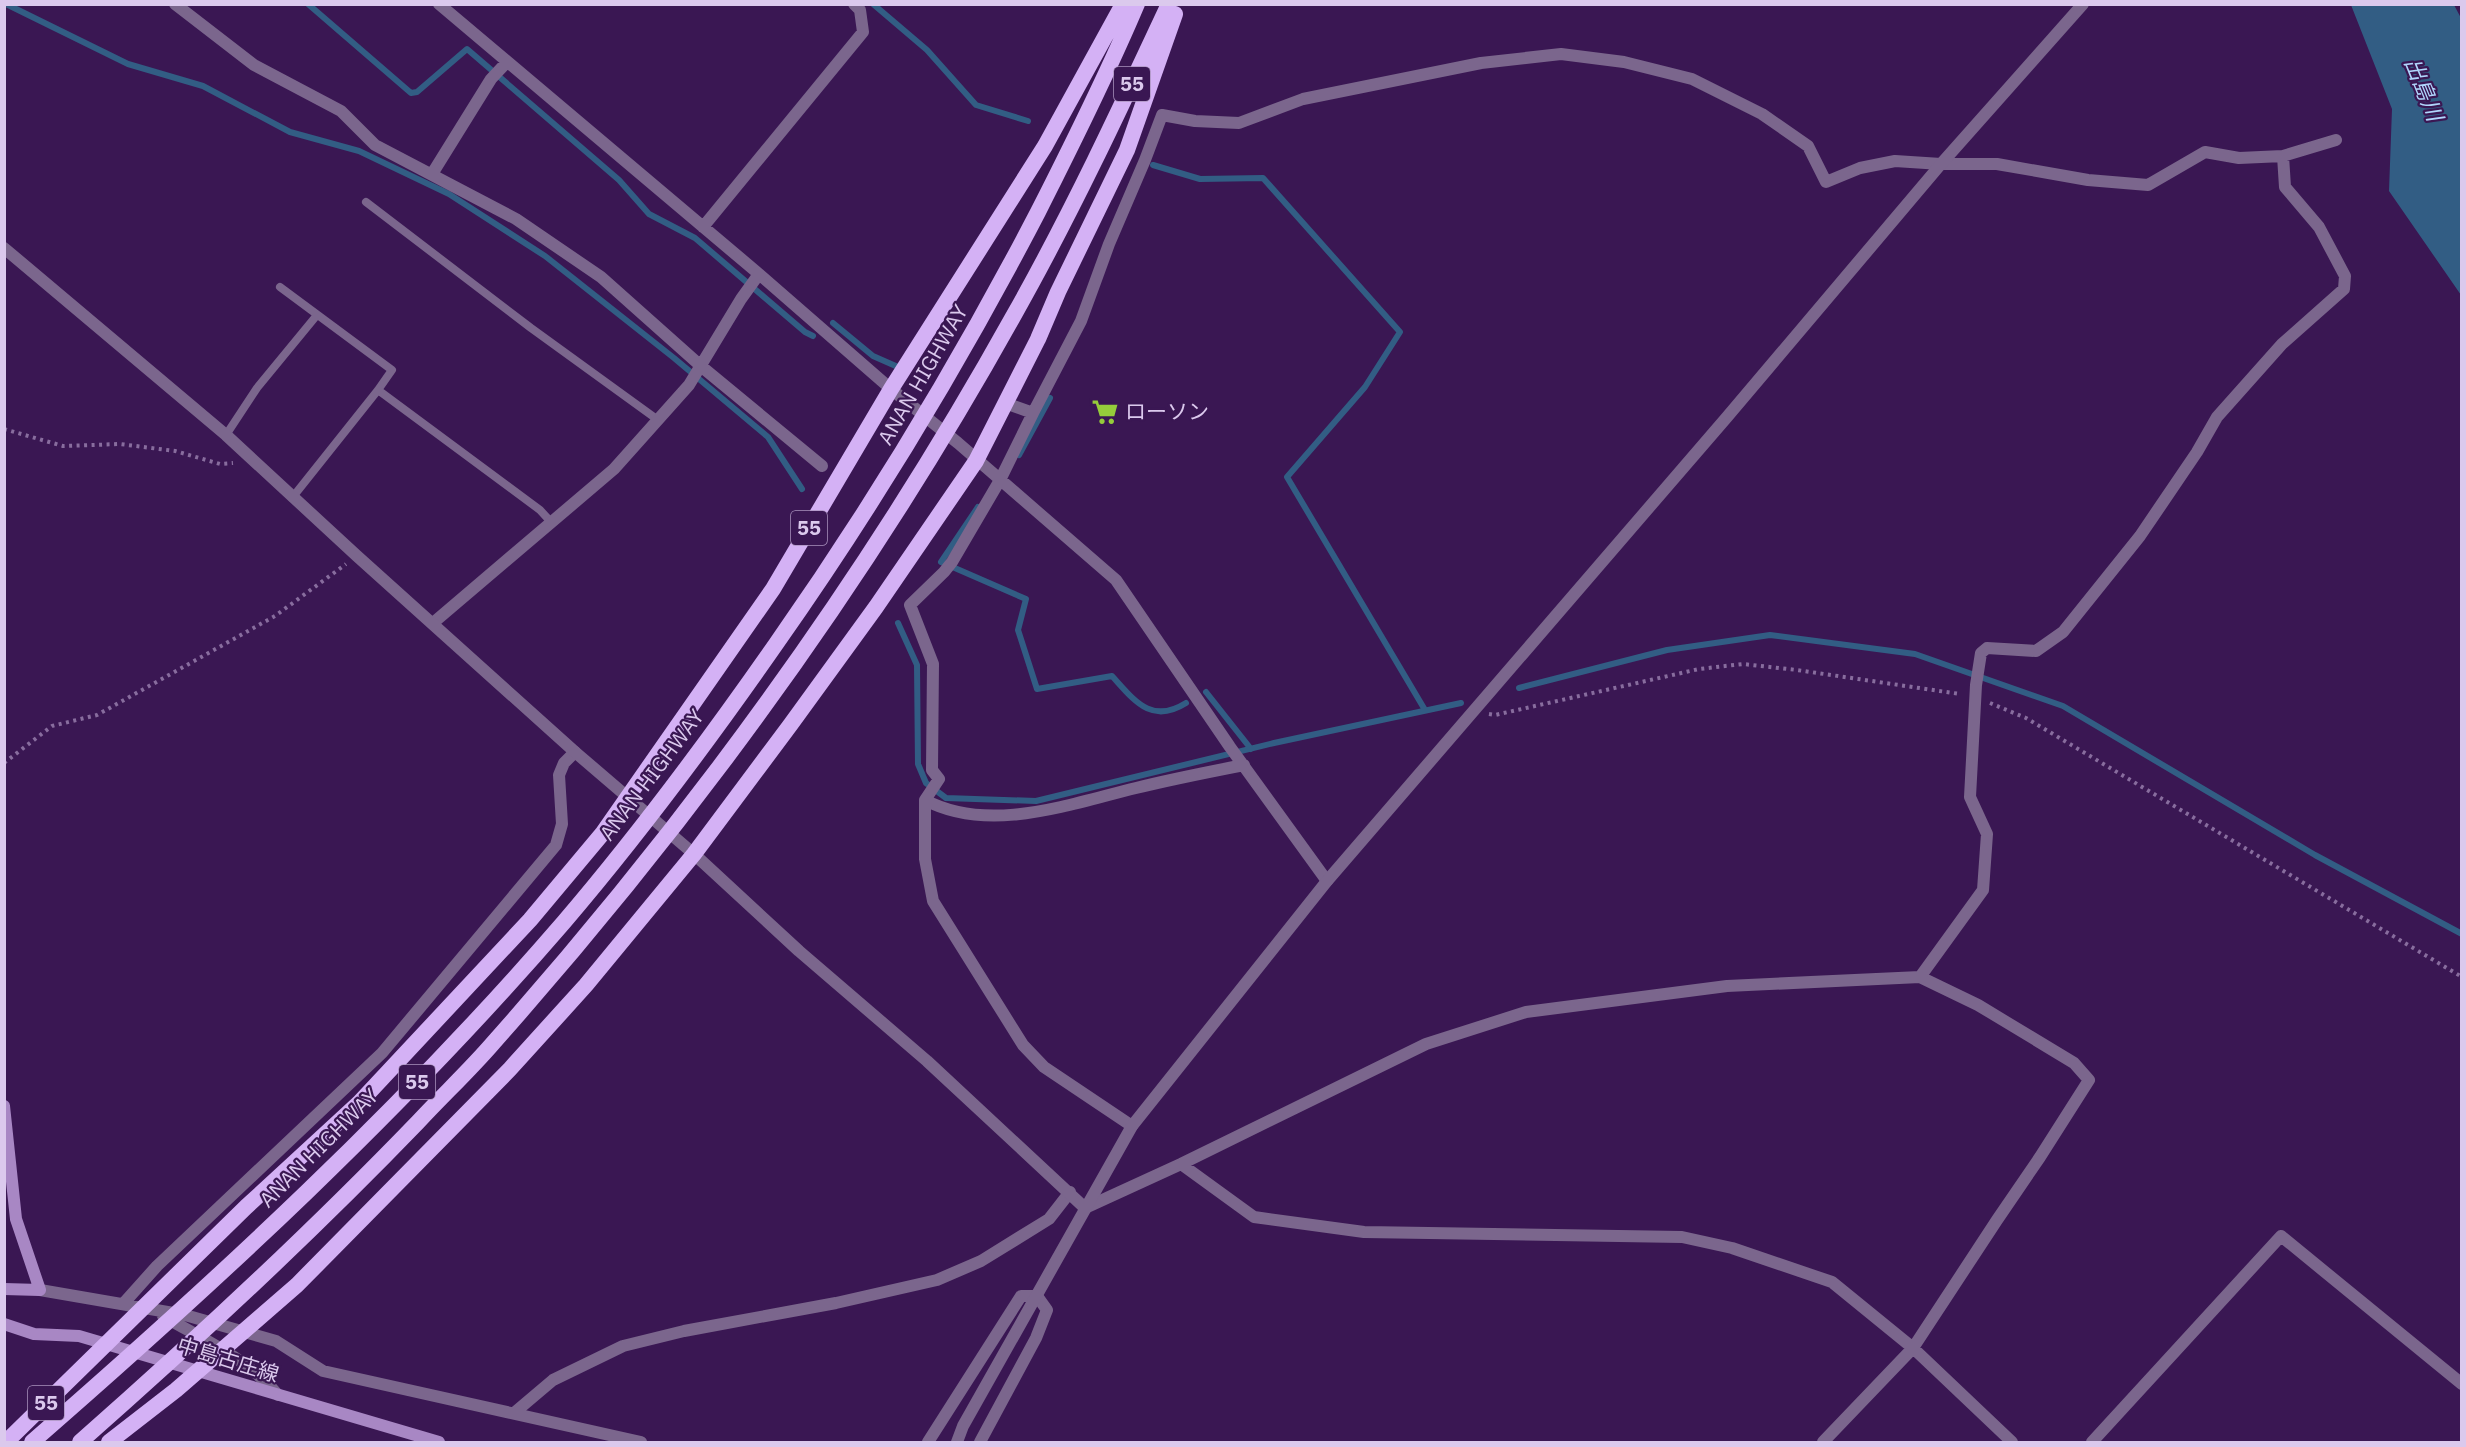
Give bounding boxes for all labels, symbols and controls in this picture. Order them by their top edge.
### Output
water label: 出島川 [2399,53,2451,127]
road number: 55 [1114,67,1150,101]
street label: ANAN HIGHWAY [871,299,974,450]
supermarket icon: ローソン [1090,397,1120,427]
place label: ローソン [1125,397,1209,425]
road number: 55 [791,511,827,545]
street label: ANAN HIGHWAY [593,703,710,846]
road number: 55 [399,1065,435,1099]
street label: ANAN HIGHWAY [253,1081,384,1213]
street label: 中島古庄線 [174,1330,283,1388]
road number: 55 [28,1386,64,1420]

